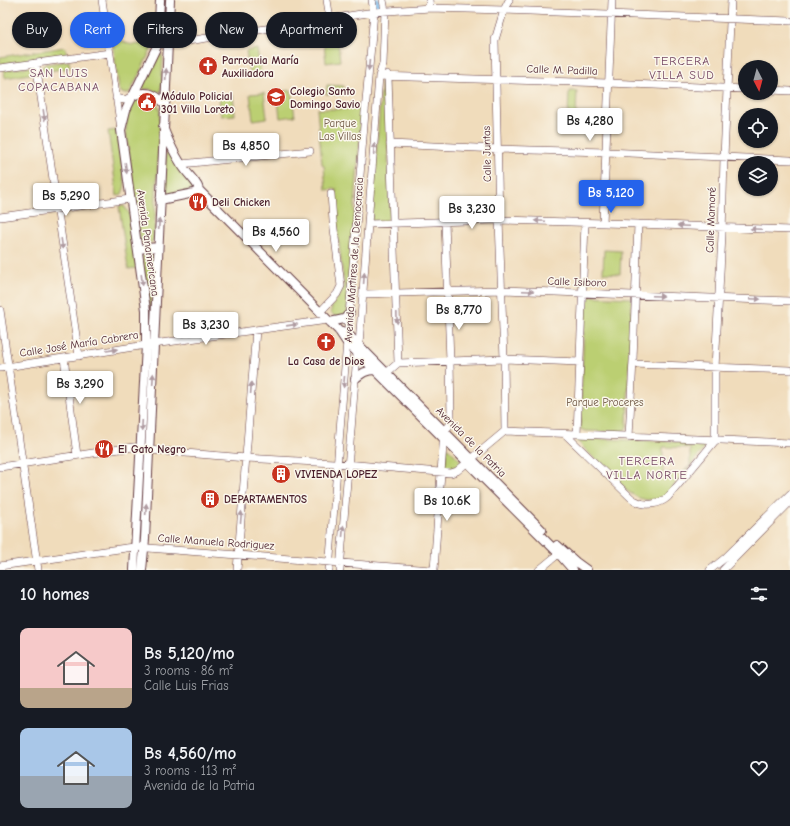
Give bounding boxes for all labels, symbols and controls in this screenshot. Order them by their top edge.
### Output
chip: Buy [12,12,62,48]
chip: Rent [70,12,125,48]
chip: Filters [133,12,197,48]
chip: New [205,12,258,48]
chip: Apartment [266,12,357,48]
place label: Parroquia María Auxiliadora [222,54,299,80]
district label: TERCERA VILLA SUD [649,54,715,82]
church icon: Parroquia María Auxiliadora [197,55,219,77]
one-way arrow [366,59,372,71]
north arrow [738,60,778,100]
map controls [738,60,778,196]
street label: Calle M. Padilla [526,62,598,78]
district label: SAN LUIS COPACABANA [18,66,100,94]
one-way arrow [163,67,169,80]
place label: Colegio Santo Domingo Savio [290,85,361,111]
school or university icon: Colegio Santo Domingo Savio [265,86,287,108]
place label: Módulo Policial 301 Villa Loreto [161,90,234,116]
public building icon: Módulo Policial 301 Villa Loreto [136,91,158,113]
pin: Bs 4,280 [549,108,631,142]
button: locate [738,108,778,148]
one-way arrow [41,109,47,121]
text: Bs 4,280 [566,113,614,128]
park label: Parque Las Villas [319,117,362,143]
street label: Calle Juntas [480,125,494,182]
pin: Bs 4,850 [205,133,287,167]
text: Bs 4,850 [222,138,270,153]
one-way arrow [370,143,377,155]
button: layers [738,156,778,196]
one-way arrow [123,162,129,174]
street label: Avenida Mártires de la Democracia [342,177,366,343]
pin: Bs 5,120 [570,180,652,214]
pin: Bs 5,290 [25,183,107,217]
text: Bs 5,120 [588,185,634,200]
street label: Calle Mamoré [703,186,719,253]
text: Bs 5,290 [42,188,90,203]
street label: Avenida Panamericana [134,189,162,297]
restaurant icon: Deli Chicken [187,191,209,213]
place label: Deli Chicken [212,196,270,209]
pin: Bs 3,230 [431,196,513,230]
text: Bs 3,230 [448,201,496,216]
one-way arrow [156,217,162,230]
one-way arrow [533,218,546,224]
pin: Bs 4,560 [235,219,317,253]
one-way arrow [677,222,689,229]
text: Bs 4,560 [252,224,300,239]
one-way arrow [749,226,762,232]
one-way arrow [59,238,65,250]
one-way arrow [361,272,368,284]
one-way arrow [139,274,145,286]
street label: Calle Isiboro [547,274,607,290]
one-way arrow [522,288,535,294]
one-way arrow [652,292,664,299]
one-way arrow [749,296,761,303]
pin: Bs 8,770 [418,297,500,331]
text: Bs 8,770 [436,302,482,317]
pin: Bs 3,230 [165,312,247,346]
one-way arrow [394,312,400,325]
text: Bs 3,230 [182,317,230,332]
one-way arrow [286,322,298,328]
street label: Calle José María Cabrera [19,328,139,360]
church icon: La Casa de Dios [315,331,337,353]
one-way arrow [106,347,118,353]
place label: La Casa de Dios [288,355,365,368]
pin: Bs 3,290 [39,371,121,405]
one-way arrow [149,373,156,385]
text: Bs 3,290 [56,376,104,391]
one-way arrow [340,376,347,388]
one-way arrow [248,382,255,394]
park label: Parque Proceres [566,396,644,409]
street label: Avenida de la Patria [433,404,509,480]
one-way arrow [138,420,145,432]
restaurant icon: El Gato Negro [93,438,115,460]
place label: El Gato Negro [118,443,186,456]
district label: TERCERA VILLA NORTE [606,454,688,482]
building icon: VIVIENDA LOPEZ [270,463,292,485]
place label: VIVIENDA LOPEZ [295,468,378,481]
building icon: DEPARTAMENTOS [199,488,221,510]
pin: Bs 10.6K [406,488,488,522]
place label: DEPARTAMENTOS [224,493,307,506]
text: Bs 10.6K [423,493,471,508]
one-way arrow [143,503,150,515]
one-way arrow [238,511,244,523]
one-way arrow [340,525,347,537]
street label: Calle Manuela Rodriguez [157,531,275,553]
icon: filters [748,583,770,605]
text: 10 homes [20,585,89,604]
icon: home [52,644,100,692]
text: Bs 5,120/mo [144,644,235,663]
icon: heart [748,657,770,679]
text: 3 rooms · 86 m² [144,663,233,678]
text: Calle Luis Frias [144,678,229,693]
icon: home [52,744,100,792]
text: Bs 4,560/mo [144,744,236,763]
icon: heart [748,757,770,779]
text: 3 rooms · 113 m² [144,763,236,778]
text: Avenida de la Patria [144,778,255,793]

